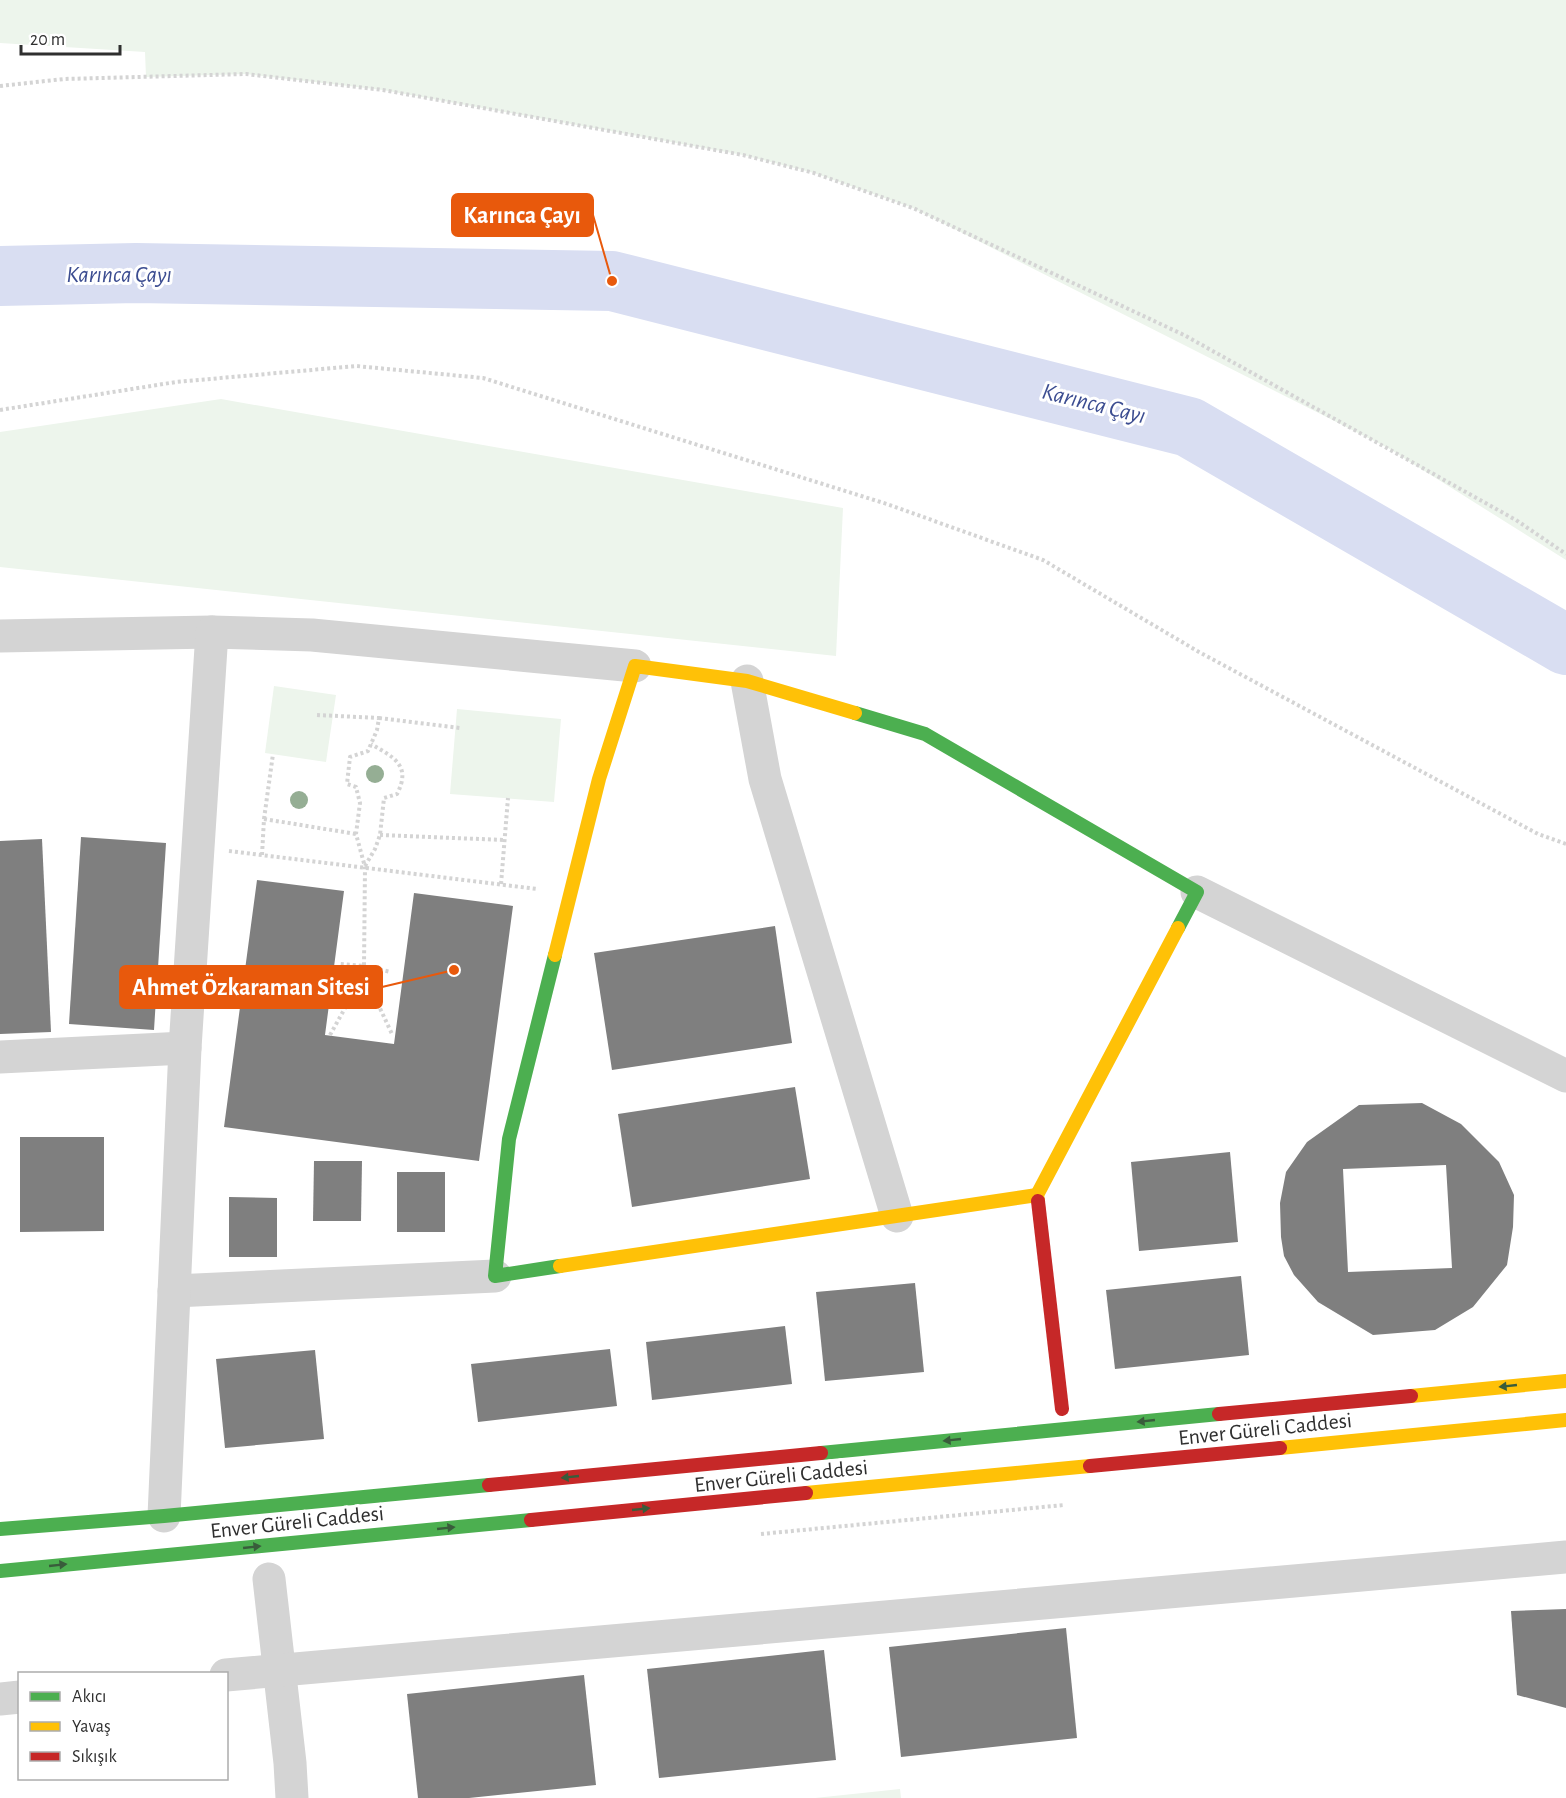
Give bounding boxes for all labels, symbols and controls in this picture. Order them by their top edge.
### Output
scale bar [21,18,120,56]
text: 20 m [30,31,65,49]
callout: Karınca Çayı [452,194,593,236]
text: Karınca Çayı [463,204,581,228]
water label: Karınca Çayı [66,263,172,287]
water label: Karınca Çayı [1040,380,1148,428]
callout: Ahmet Özkaraman Sitesi [120,966,382,1008]
text: Ahmet Özkaraman Sitesi [132,973,370,1000]
one-way arrow [1498,1381,1517,1391]
street label: Enver Güreli Caddesi [1177,1409,1353,1449]
one-way arrow [1137,1416,1156,1426]
one-way arrow [943,1435,962,1445]
street label: Enver Güreli Caddesi [693,1456,869,1496]
one-way arrow [561,1472,580,1482]
street label: Enver Güreli Caddesi [209,1502,385,1542]
one-way arrow [631,1504,650,1514]
one-way arrow [437,1523,456,1533]
one-way arrow [243,1542,262,1552]
one-way arrow [49,1560,68,1570]
legend [18,1672,228,1780]
text: Akıcı [72,1688,106,1706]
text: Yavaş [72,1718,111,1736]
text: Sıkışık [72,1748,117,1766]

